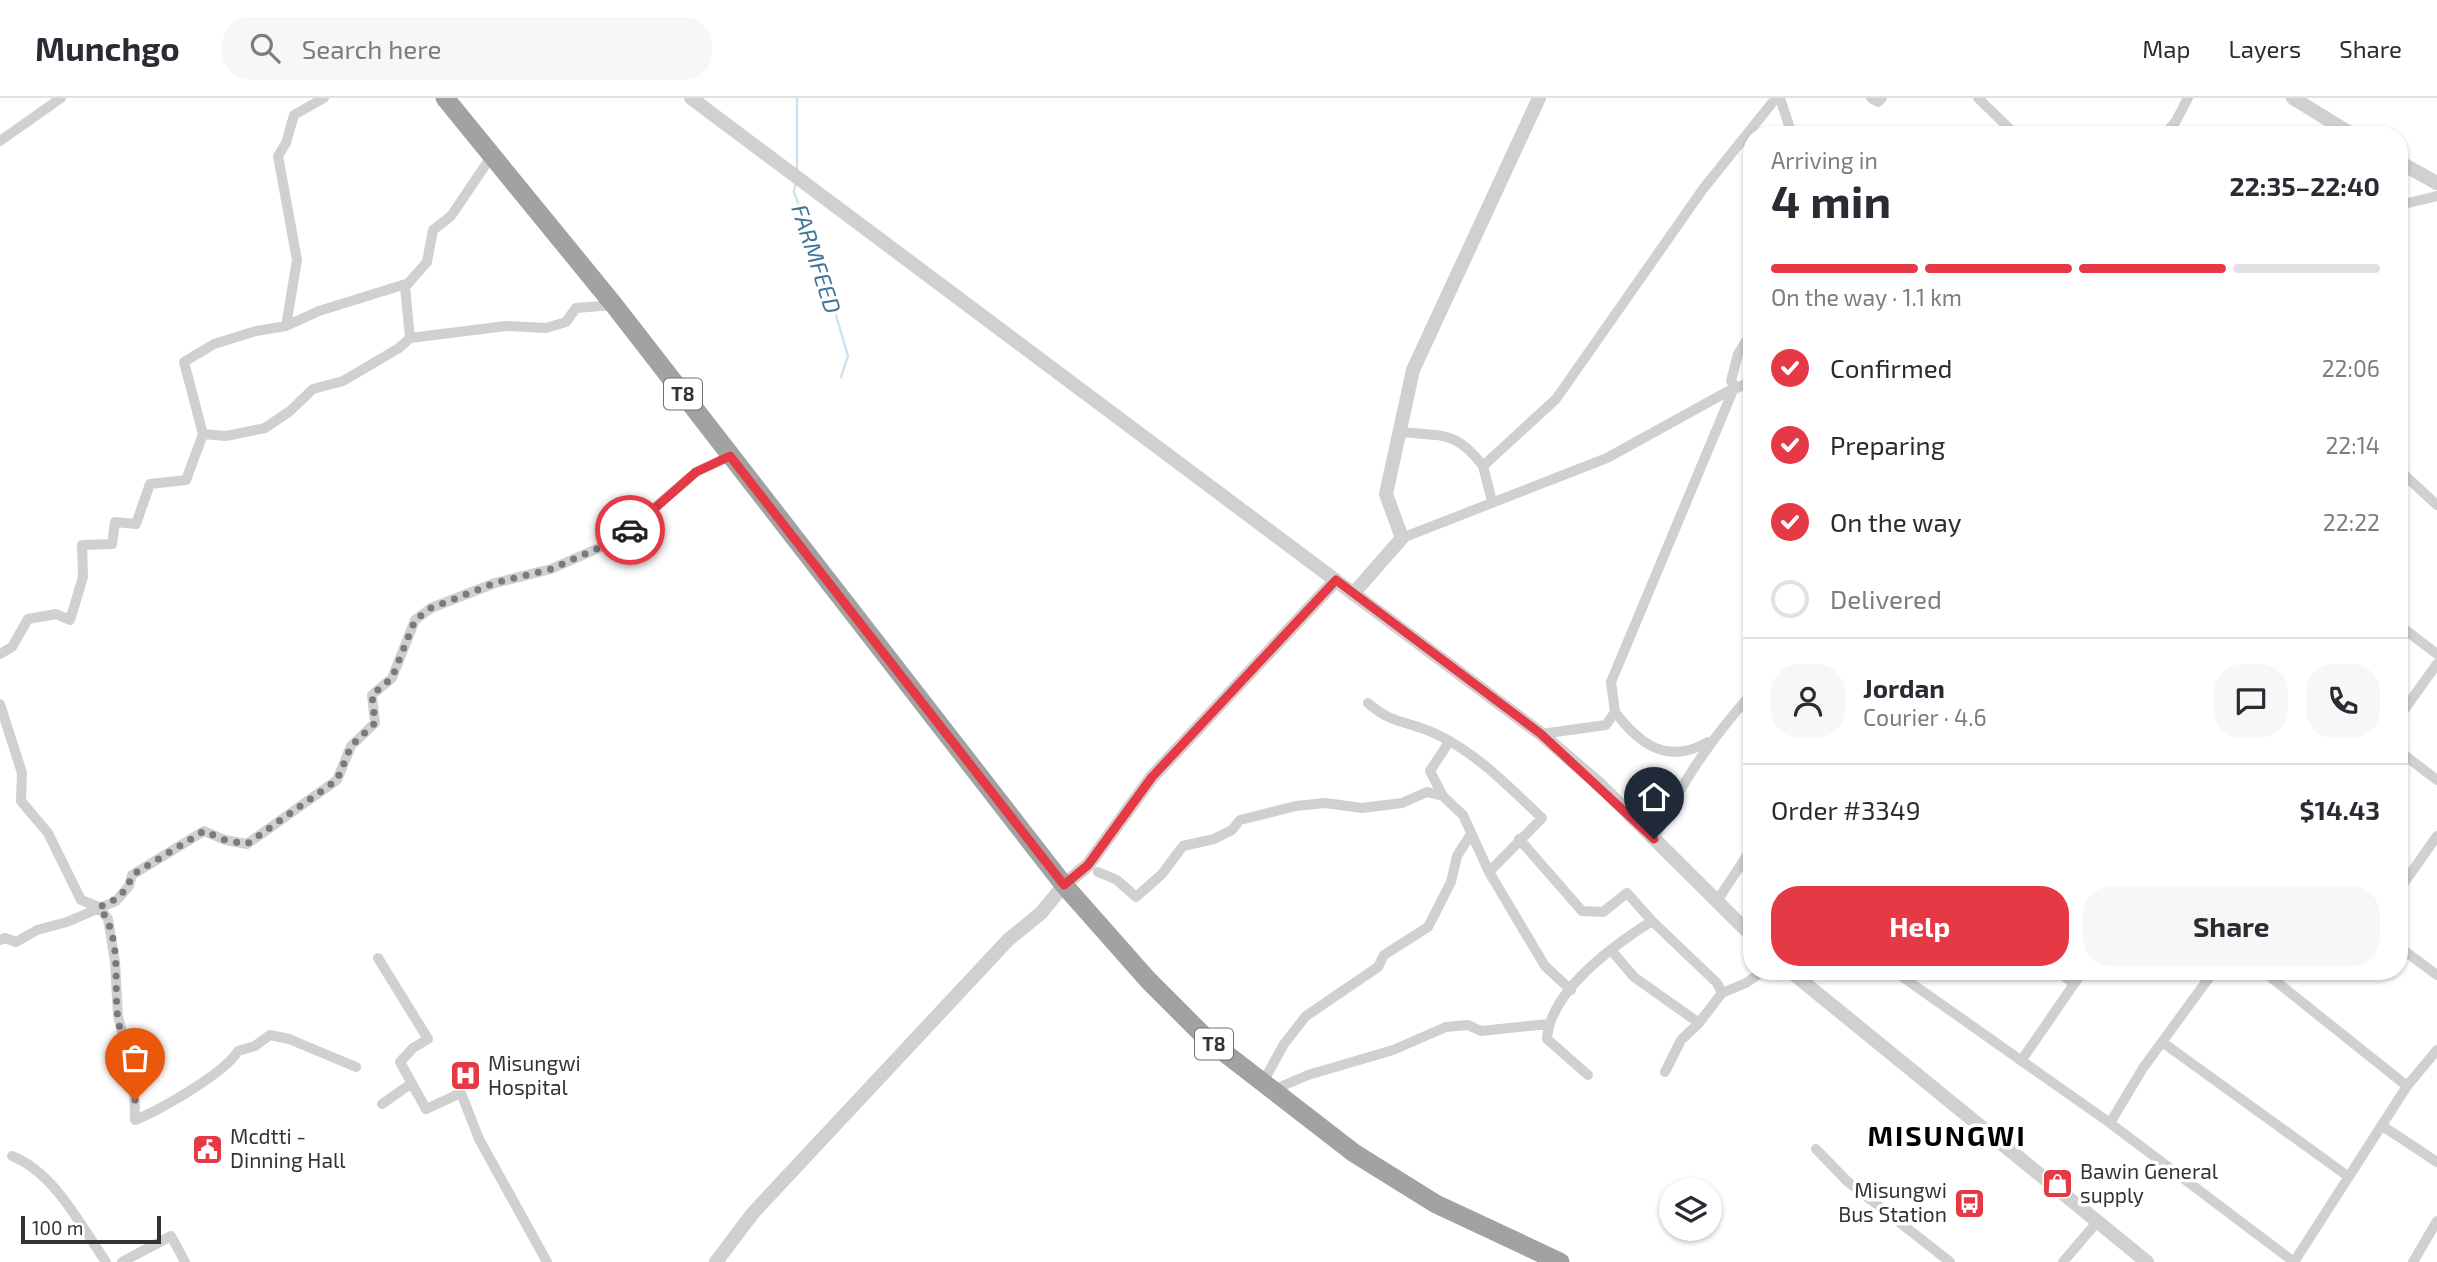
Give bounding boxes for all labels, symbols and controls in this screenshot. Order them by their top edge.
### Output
search box [222,17,712,80]
text: Munchgo [35,28,180,68]
icon: search [246,29,284,67]
text: Search here [302,33,441,64]
text: Map [2142,34,2190,63]
text: Layers [2228,34,2301,63]
text: Share [2339,34,2402,63]
text: Arriving in [1771,146,1878,174]
text: 22:35–22:40 [2230,170,2380,201]
text: 4 min [1771,172,1891,227]
water label: FARMFEED [786,201,848,317]
text: On the way · 1.1 km [1771,283,1962,311]
icon: check [1771,349,1809,387]
text: Confirmed [1830,352,1953,383]
text: 22:06 [2322,354,2380,382]
road number: T8 [664,378,702,410]
icon: check [1771,426,1809,464]
text: Preparing [1830,429,1945,460]
text: 22:14 [2325,431,2380,459]
courier [595,495,665,565]
icon: check [1771,503,1809,541]
text: On the way [1830,506,1961,537]
text: 22:22 [2323,508,2380,536]
icon: car [611,511,649,549]
text: Delivered [1830,583,1942,614]
button: person [1771,664,1845,738]
button: chat [2214,664,2288,738]
button: phone [2306,664,2380,738]
text: Jordan [1863,672,1945,703]
text: Courier · 4.6 [1863,703,1987,731]
pin [1624,767,1684,839]
icon: home [1635,778,1673,816]
text: Order #3349 [1771,794,1921,825]
text: $14.43 [2300,794,2380,825]
button: Help [1771,886,2069,966]
button: Share [2083,886,2380,966]
pin [105,1028,165,1100]
road number: T8 [1195,1028,1233,1060]
icon: bag [116,1039,154,1077]
place label: Misungwi Hospital [488,1050,581,1099]
hospital icon: Misungwi Hospital [448,1059,482,1093]
district label: MISUNGWI [1867,1118,2027,1152]
place label: Mcdtti - Dinning Hall [230,1123,346,1172]
public building icon: Mcdtti - Dinning Hall [190,1132,224,1166]
place label: Bawin General supply [2080,1158,2219,1207]
shop icon: Bawin General supply [2040,1167,2074,1201]
place label: Misungwi Bus Station [1838,1177,1947,1226]
map controls [1659,1178,1722,1241]
button: layers [1659,1178,1722,1241]
bus stop icon: Misungwi Bus Station [1953,1186,1987,1220]
scale bar [21,1213,161,1245]
text: 100 m [32,1216,83,1239]

